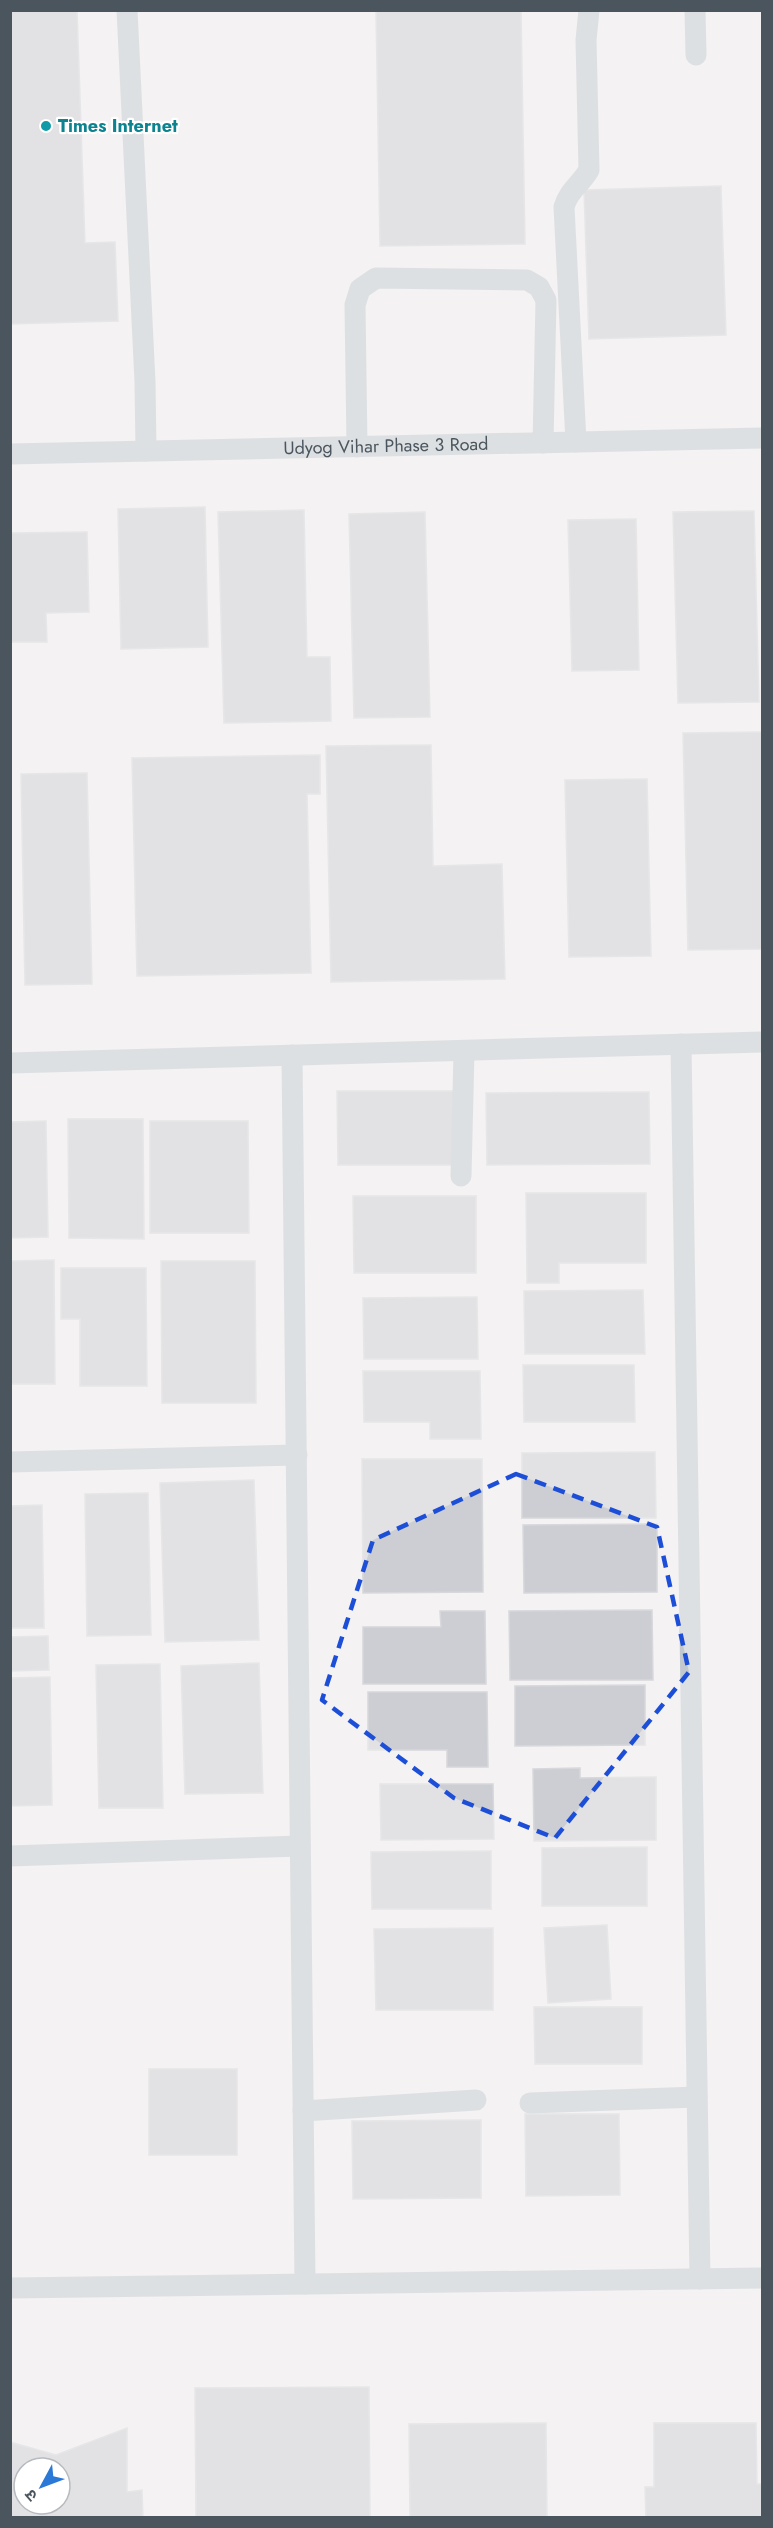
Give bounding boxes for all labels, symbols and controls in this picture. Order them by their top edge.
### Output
place label: Times Internet [58,113,178,139]
marker: Times Internet [39,119,53,133]
street label: Udyog Vihar Phase 3 Road [283,431,489,461]
north arrow [12,2456,72,2516]
text: उ [19,2484,43,2507]

